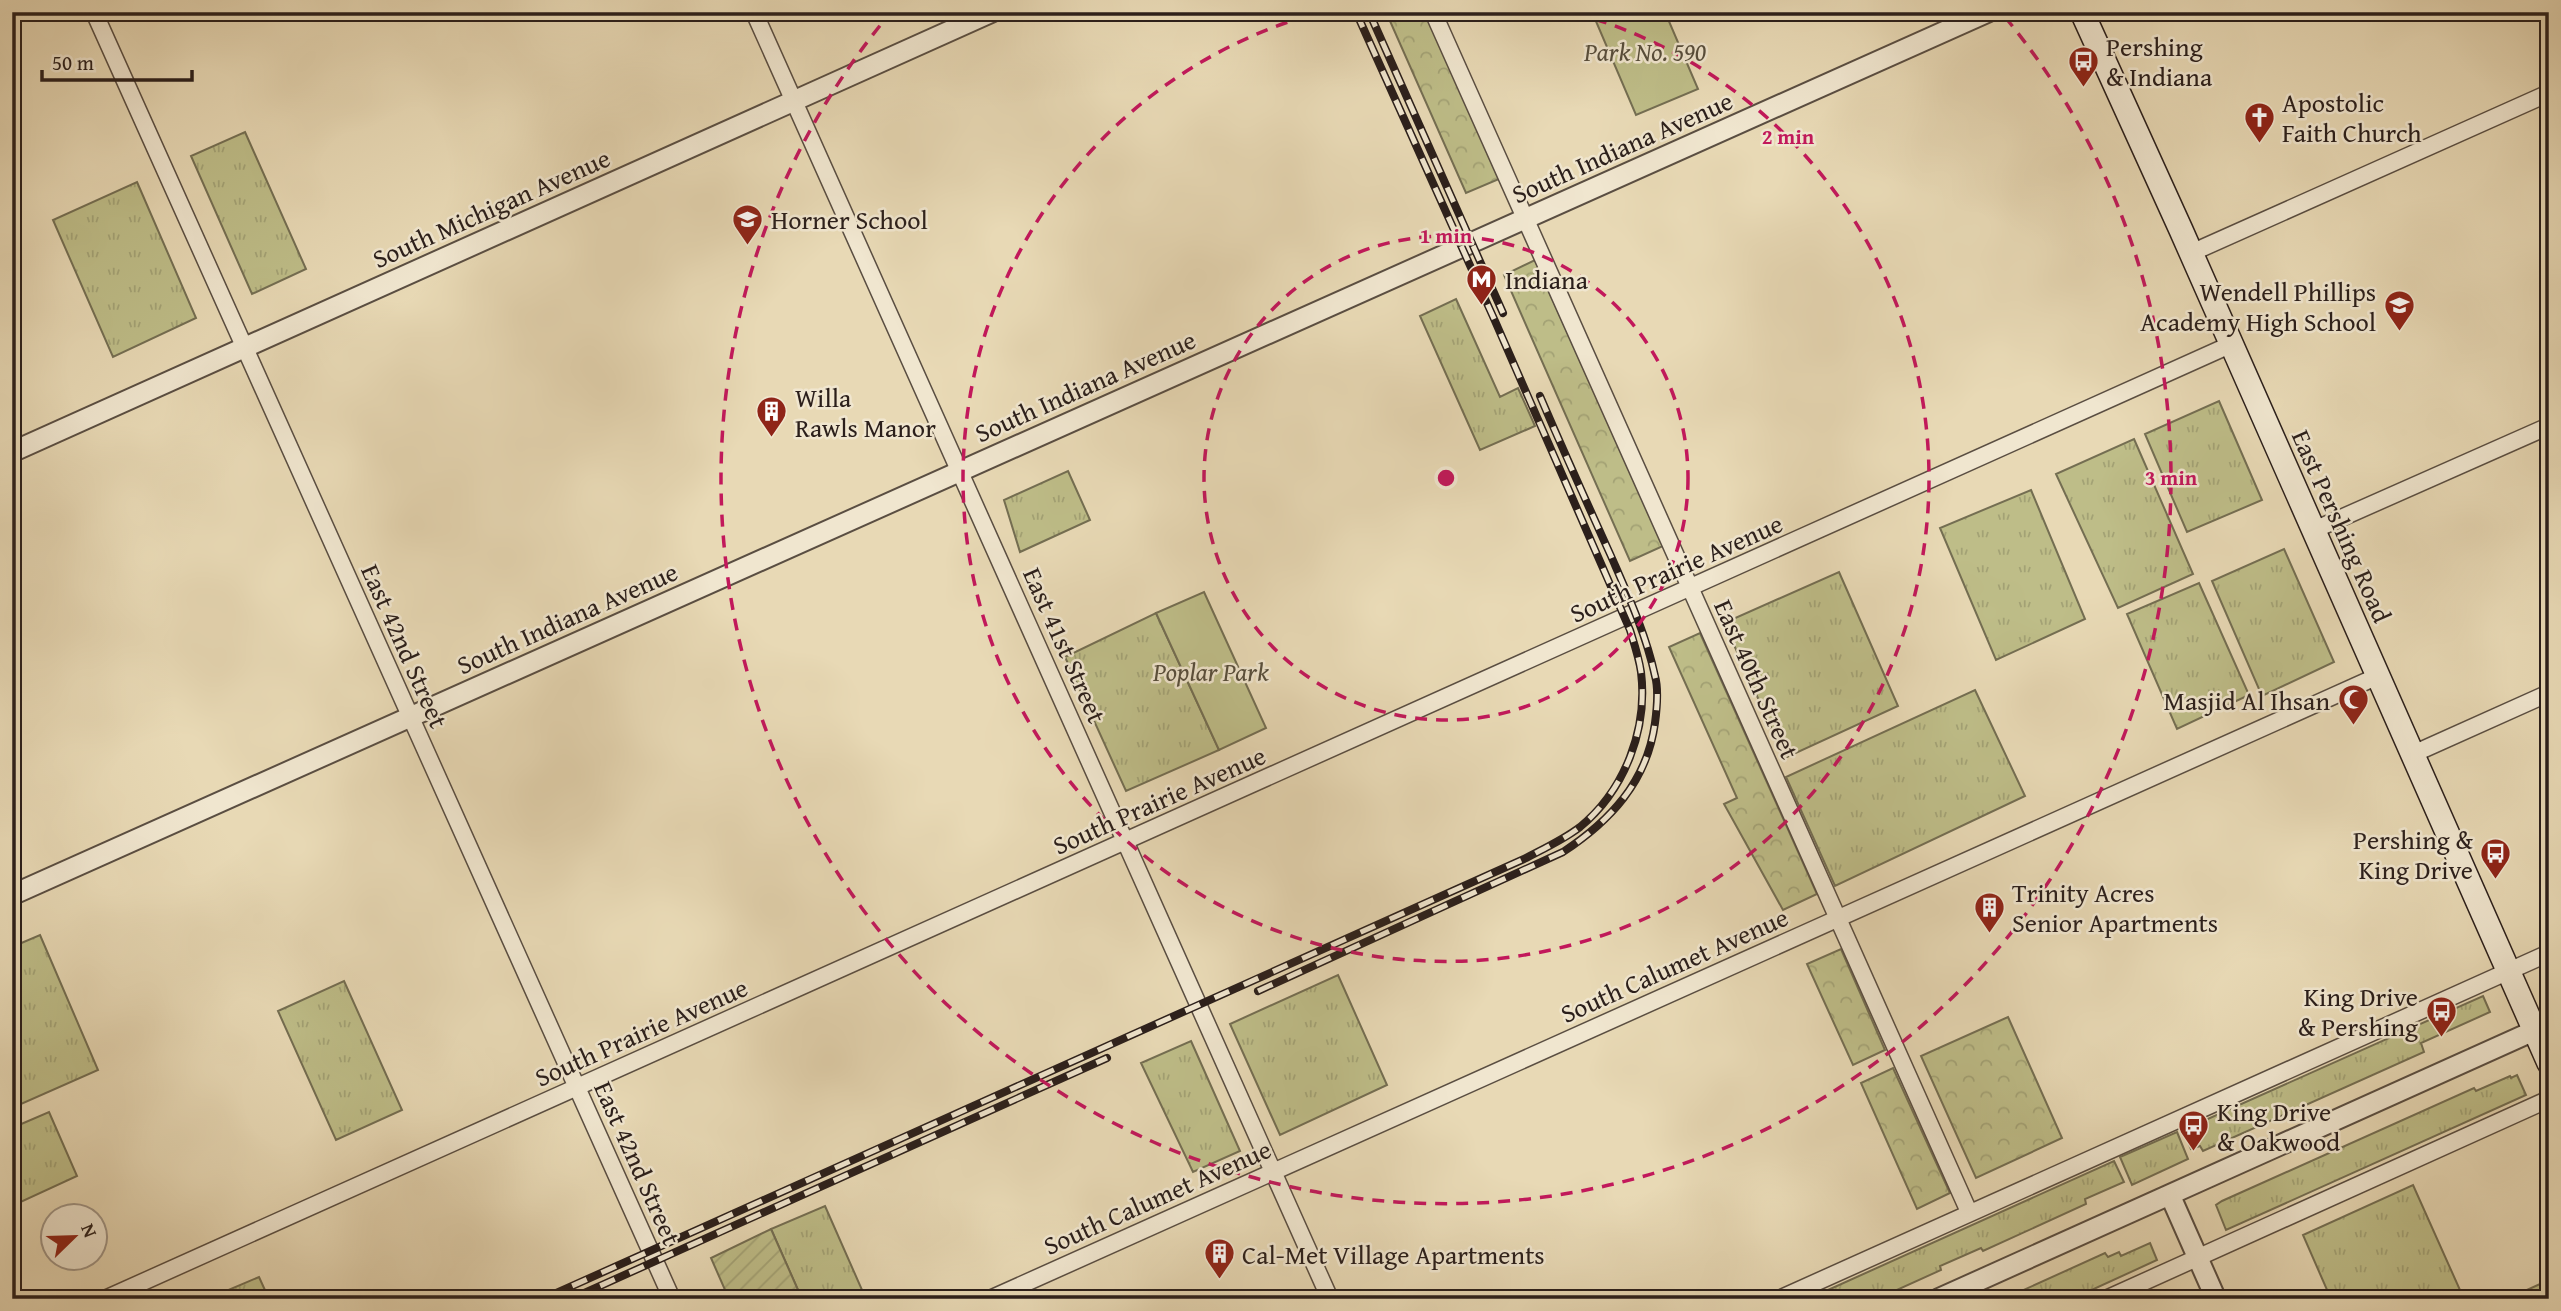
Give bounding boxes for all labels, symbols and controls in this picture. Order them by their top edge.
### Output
place label: Pershing & Indiana [2106,27,2213,96]
park label: Park No. 590 [1583,32,1706,71]
scale bar [42,38,192,82]
bus stop icon: Pershing & Indiana [2066,44,2100,88]
text: 50 m [52,47,94,78]
street label: South Indiana Avenue [1505,81,1739,213]
place label: Apostolic Faith Church [2282,83,2422,152]
church icon: Apostolic Faith Church [2242,100,2276,144]
text: 2 min [1762,121,1815,152]
street label: South Michigan Avenue [366,138,616,278]
place label: Horner School [771,200,928,239]
school or university icon: Horner School [731,202,765,246]
text: 1 min [1420,220,1473,251]
place label: Indiana [1505,260,1589,299]
metro station icon: Indiana [1465,262,1499,306]
place label: Wendell Phillips Academy High School [2140,272,2376,341]
school or university icon: Wendell Phillips Academy High School [2382,289,2416,333]
street label: South Indiana Avenue [968,320,1202,452]
place label: Willa Rawls Manor [795,378,936,447]
building icon: Willa Rawls Manor [755,395,789,439]
street label: East Pershing Road [2282,423,2402,629]
text: 3 min [2145,462,2198,493]
centre of rings [1434,466,1458,490]
street label: South Prairie Avenue [1563,504,1789,632]
street label: South Indiana Avenue [450,552,684,684]
street label: East 42nd Street [351,558,459,734]
street label: East 41st Street [1013,561,1117,729]
street label: East 40th Street [1704,593,1810,765]
park label: Poplar Park [1152,652,1269,691]
place label: Masjid Al Ihsan [2164,681,2330,720]
mosque icon: Masjid Al Ihsan [2336,683,2370,727]
street label: South Prairie Avenue [1046,736,1272,864]
place label: Pershing & King Drive [2353,820,2473,889]
bus stop icon: Pershing & King Drive [2479,837,2513,881]
place label: Trinity Acres Senior Apartments [2012,873,2218,942]
building icon: Trinity Acres Senior Apartments [1972,890,2006,934]
street label: South Calumet Avenue [1554,897,1794,1033]
street label: South Prairie Avenue [528,968,754,1096]
place label: King Drive & Pershing [2298,977,2418,1046]
bus stop icon: King Drive & Pershing [2424,994,2458,1038]
street label: East 42nd Street [584,1075,692,1251]
place label: King Drive & Oakwood [2217,1092,2340,1161]
bus stop icon: King Drive & Oakwood [2177,1109,2211,1153]
street label: South Calumet Avenue [1037,1129,1277,1265]
north arrow [38,1202,108,1272]
text: N [74,1219,105,1242]
place label: Cal-Met Village Apartments [1242,1235,1545,1274]
building icon: Cal-Met Village Apartments [1202,1237,1236,1281]

